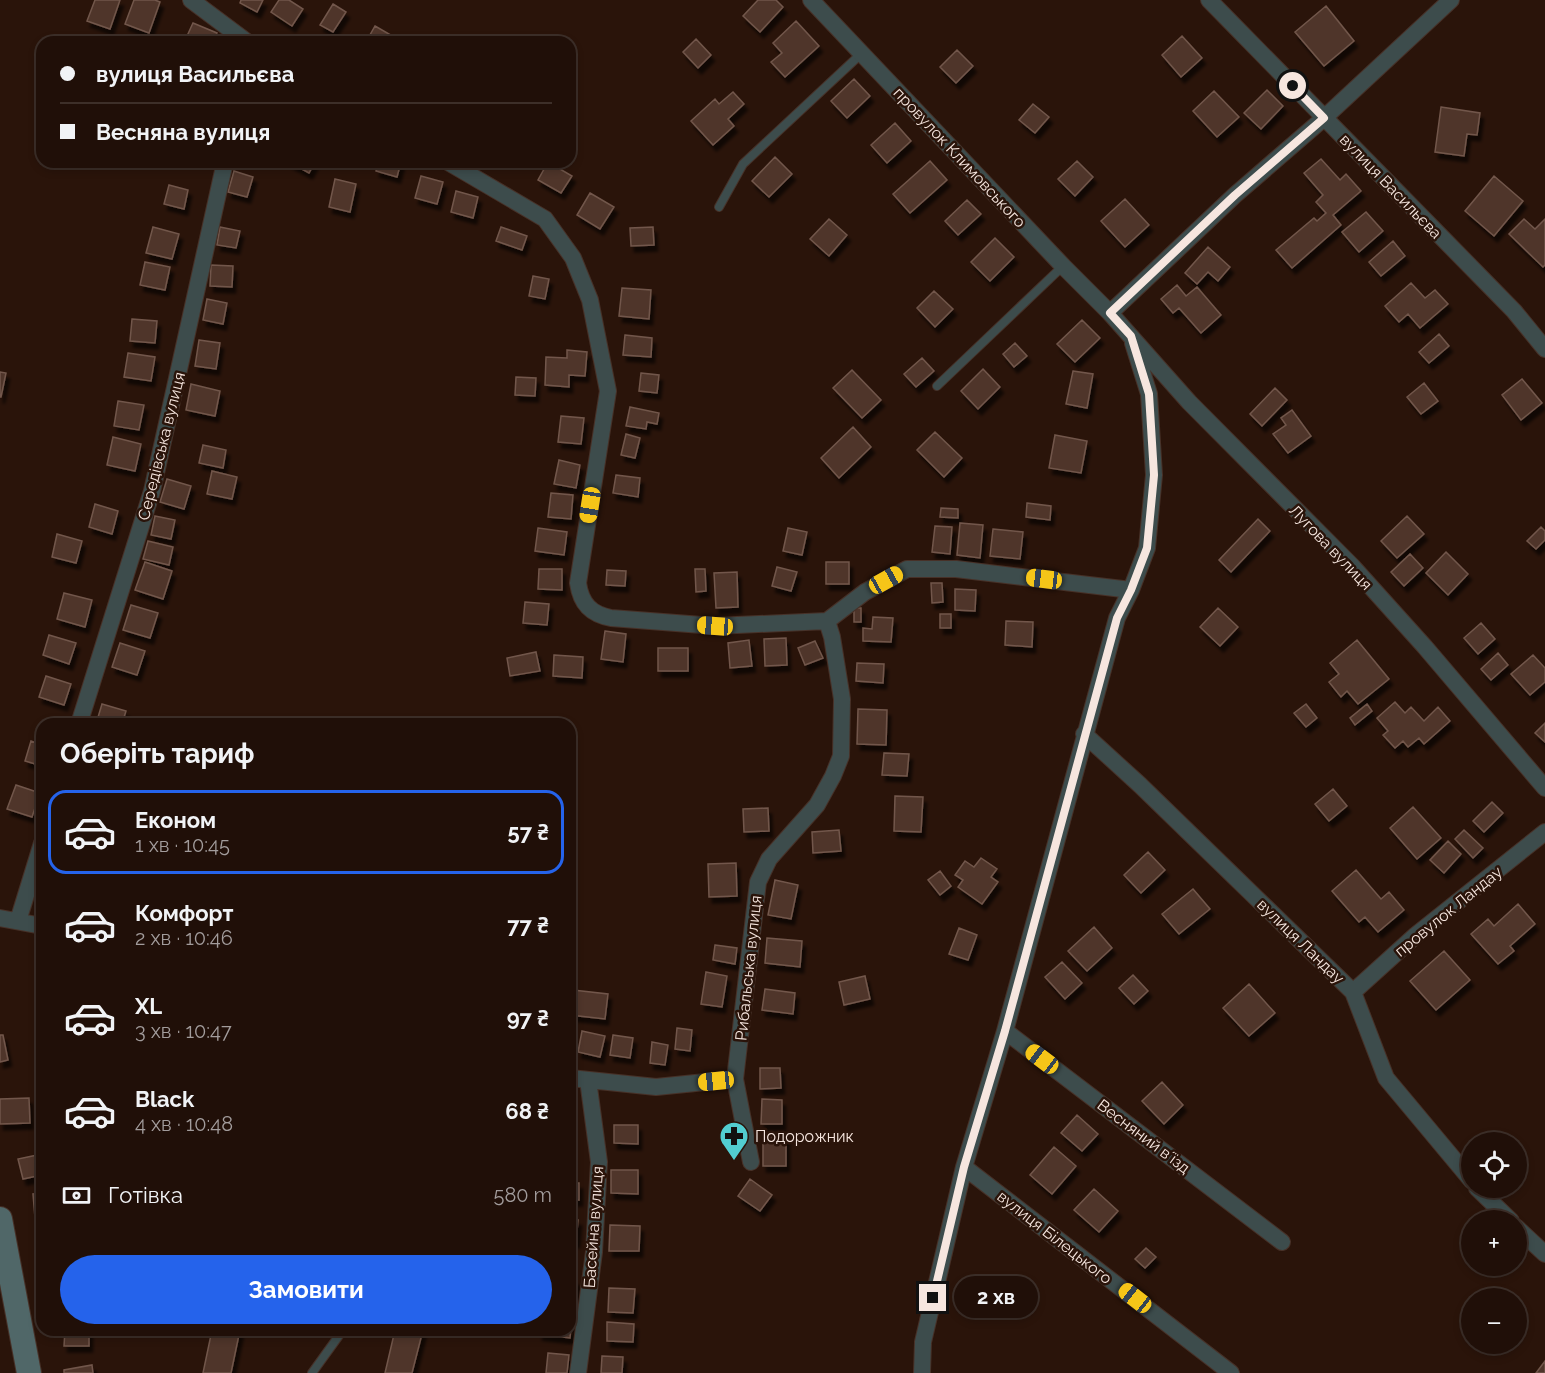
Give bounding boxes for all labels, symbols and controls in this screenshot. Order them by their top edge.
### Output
text: вулиця Васильєва [96,61,294,87]
route start [1279,72,1306,99]
street label: провулок Климовського [890,83,1030,231]
text: Весняна вулиця [96,119,270,145]
street label: вулиця Васильєва [1336,130,1445,243]
street label: Середівська вулиця [134,370,189,522]
car [578,486,602,524]
street label: Лугова вулиця [1285,501,1376,594]
car [866,563,906,597]
car [1025,568,1063,590]
car [696,616,734,636]
text: Оберіть тариф [60,738,254,769]
icon: car [63,805,117,859]
text: Економ [135,807,216,833]
text: 57 ₴ [507,819,549,845]
text: 1 хв · 10:45 [135,833,230,857]
street label: провулок Ландау [1391,862,1506,961]
street label: Рибальська вулиця [731,895,766,1042]
street label: вулиця Ландау [1253,895,1348,988]
icon: car [63,898,117,952]
text: Комфорт [135,900,233,926]
text: 77 ₴ [507,912,549,938]
text: 2 хв · 10:46 [135,926,233,950]
icon: car [63,991,117,1045]
text: XL [135,993,162,1019]
text: 97 ₴ [507,1005,549,1031]
text: 3 хв · 10:47 [135,1019,232,1043]
car [1022,1041,1062,1077]
car [697,1070,735,1092]
icon: car [63,1084,117,1138]
text: Black [135,1086,194,1112]
street label: Весняний вʼїзд [1094,1095,1194,1177]
text: 68 ₴ [505,1098,549,1124]
text: 4 хв · 10:48 [135,1112,233,1136]
pharmacy icon: Подорожник [718,1120,750,1162]
place label: Подорожник [755,1127,854,1146]
map controls [1461,1132,1527,1354]
button: locate [1461,1132,1527,1198]
street label: Басейна вулиця [580,1165,607,1289]
icon: cash [60,1179,93,1212]
text: Готівка [108,1182,183,1208]
text: 580 m [494,1183,552,1207]
street label: вулиця Білецького [994,1187,1116,1288]
button: + [1461,1210,1527,1276]
button: Замовити [60,1255,552,1324]
callout: 2 хв [954,1277,1038,1319]
car [1115,1280,1155,1316]
route end [919,1284,946,1311]
text: 2 хв [977,1285,1015,1309]
button: − [1461,1288,1527,1354]

